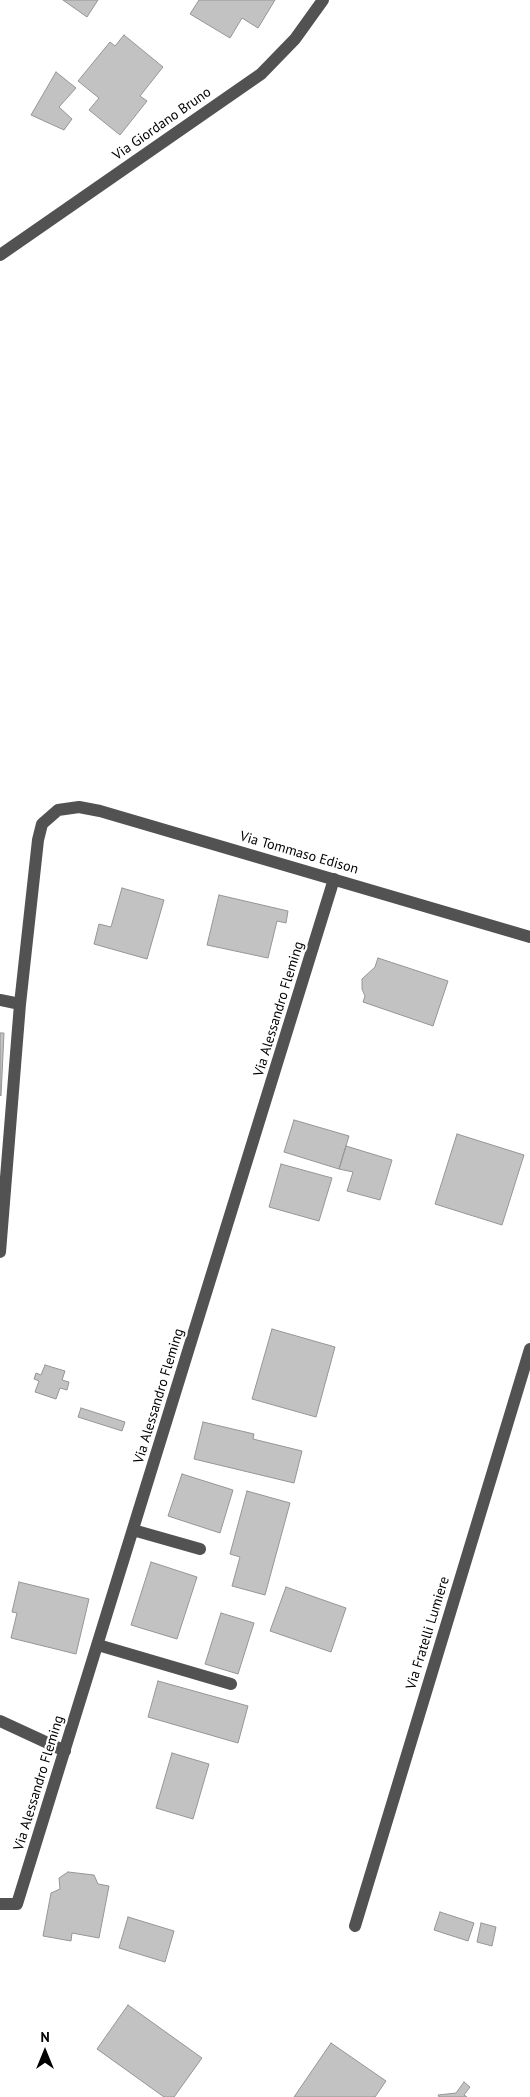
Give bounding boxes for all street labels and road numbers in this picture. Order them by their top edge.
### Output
street label: Via Giordano Bruno [110,84,214,164]
street label: Via Tommaso Edison [238,828,360,878]
street label: Via Alessandro Fleming [250,939,308,1079]
street label: Via Alessandro Fleming [130,1326,188,1466]
street label: Via Fratelli Lumiere [403,1574,453,1692]
street label: Via Alessandro Fleming [10,1713,68,1853]

